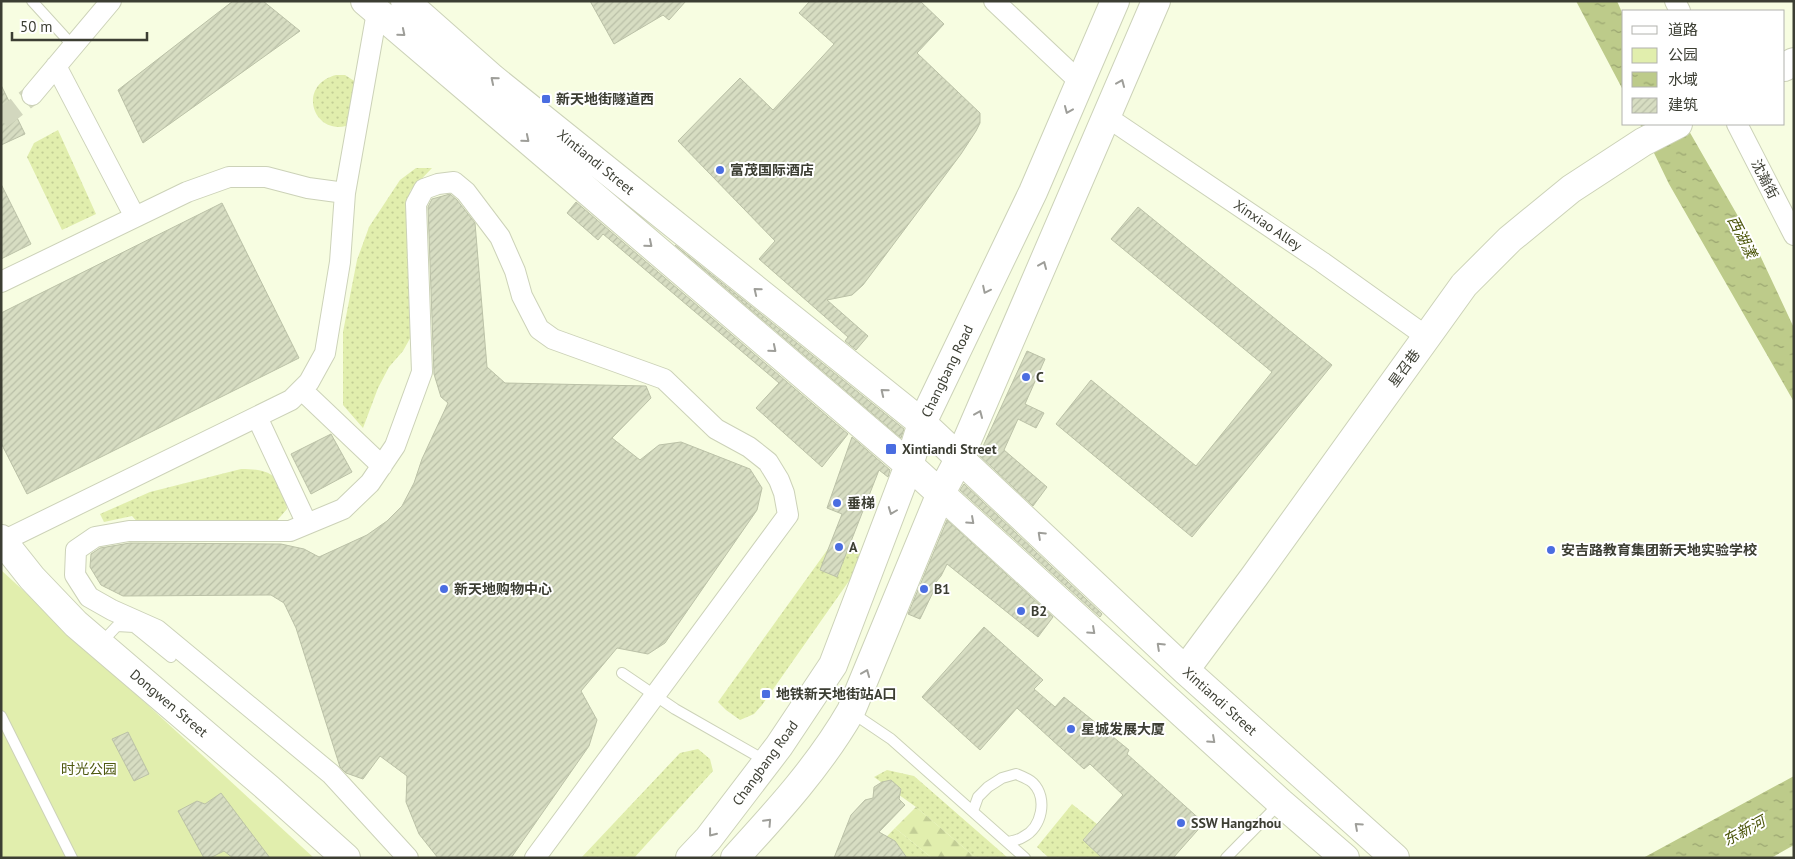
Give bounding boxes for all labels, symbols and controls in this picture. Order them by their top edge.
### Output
scale bar [12,10,148,42]
legend [1622,10,1785,125]
text: 50 m [20,17,53,36]
text: 道路 [1668,20,1698,39]
one-way arrow [396,28,405,36]
text: 公园 [1668,45,1698,64]
text: 水域 [1668,70,1698,89]
one-way arrow [490,76,499,85]
one-way arrow [1115,79,1125,88]
place label: 新天地街隧道西 [556,90,654,108]
marker: 新天地街隧道西 [540,93,552,105]
text: 建筑 [1668,95,1698,114]
one-way arrow [1064,105,1075,114]
street label: Xintiandi Street [554,125,638,199]
one-way arrow [520,133,529,142]
street label: 沈瀚街 [1747,156,1783,202]
place label: 富茂国际酒店 [730,161,814,179]
marker: 富茂国际酒店 [714,164,726,176]
street label: Xinxiao Alley [1230,196,1306,255]
water label: 西湖漾 [1724,212,1762,263]
one-way arrow [644,238,653,247]
one-way arrow [1037,261,1048,270]
one-way arrow [982,285,992,294]
one-way arrow [754,288,763,296]
street label: Changbang Road [917,322,977,420]
one-way arrow [767,344,776,352]
street label: 星召巷 [1384,346,1424,390]
place label: C [1036,368,1044,386]
marker: C [1020,371,1032,383]
one-way arrow [881,390,890,398]
one-way arrow [972,410,983,419]
place label: Xintiandi Street [902,440,997,458]
marker: Xintiandi Street [884,442,898,456]
place label: 垂梯 [847,494,875,512]
marker: 垂梯 [831,497,843,509]
one-way arrow [888,506,898,515]
one-way arrow [966,515,975,524]
one-way arrow [1038,532,1047,541]
place label: A [849,538,858,556]
marker: A [833,541,845,553]
place label: 安吉路教育集团新天地实验学校 [1561,541,1757,559]
marker: 安吉路教育集团新天地实验学校 [1545,544,1557,556]
place label: 新天地购物中心 [454,580,552,598]
place label: B1 [934,580,950,598]
marker: 新天地购物中心 [438,583,450,595]
marker: B1 [918,583,930,595]
place label: B2 [1031,602,1047,620]
marker: B2 [1015,605,1027,617]
one-way arrow [1086,625,1095,634]
one-way arrow [1156,643,1165,652]
street label: Xintiandi Street [1179,663,1261,739]
street label: Dongwen Street [126,665,212,741]
one-way arrow [860,669,871,678]
place label: 地铁新天地街站A口 [776,685,896,703]
marker: 地铁新天地街站A口 [760,688,772,700]
street label: Changbang Road [728,717,802,809]
place label: 星城发展大厦 [1081,720,1165,738]
marker: 星城发展大厦 [1065,723,1077,735]
one-way arrow [1206,734,1215,743]
park label: 时光公园 [61,760,117,778]
water label: 东新河 [1719,810,1771,850]
place label: SSW Hangzhou [1191,814,1281,832]
marker: SSW Hangzhou [1175,817,1187,829]
one-way arrow [762,819,771,828]
one-way arrow [1355,822,1364,831]
one-way arrow [709,827,717,836]

